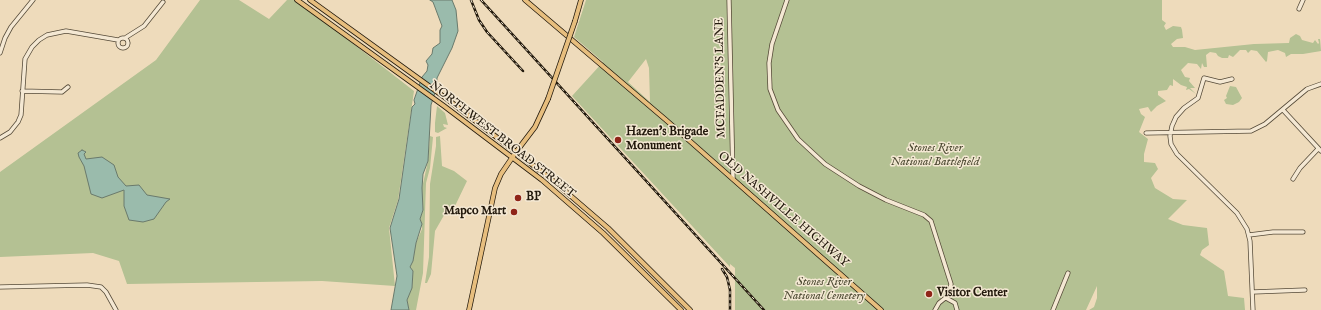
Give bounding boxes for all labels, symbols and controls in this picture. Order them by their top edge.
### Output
street label: MCFADDEN'S LANE [713,18,729,138]
street label: NORTHWEST BROAD STREET [426,79,578,201]
place label: Hazen's Brigade Monument [626,126,708,154]
marker: Hazen's Brigade Monument [613,135,623,145]
park label: Stones River National Battlefield [891,142,979,170]
street label: OLD NASHVILLE HIGHWAY [715,149,851,271]
place label: BP [526,191,541,205]
marker: BP [513,193,523,203]
place label: Mapco Mart [444,205,506,219]
marker: Mapco Mart [509,207,519,217]
park label: Stones River National Cemetery [783,276,865,304]
place label: Visitor Center [937,287,1007,301]
marker: Visitor Center [924,289,934,299]

